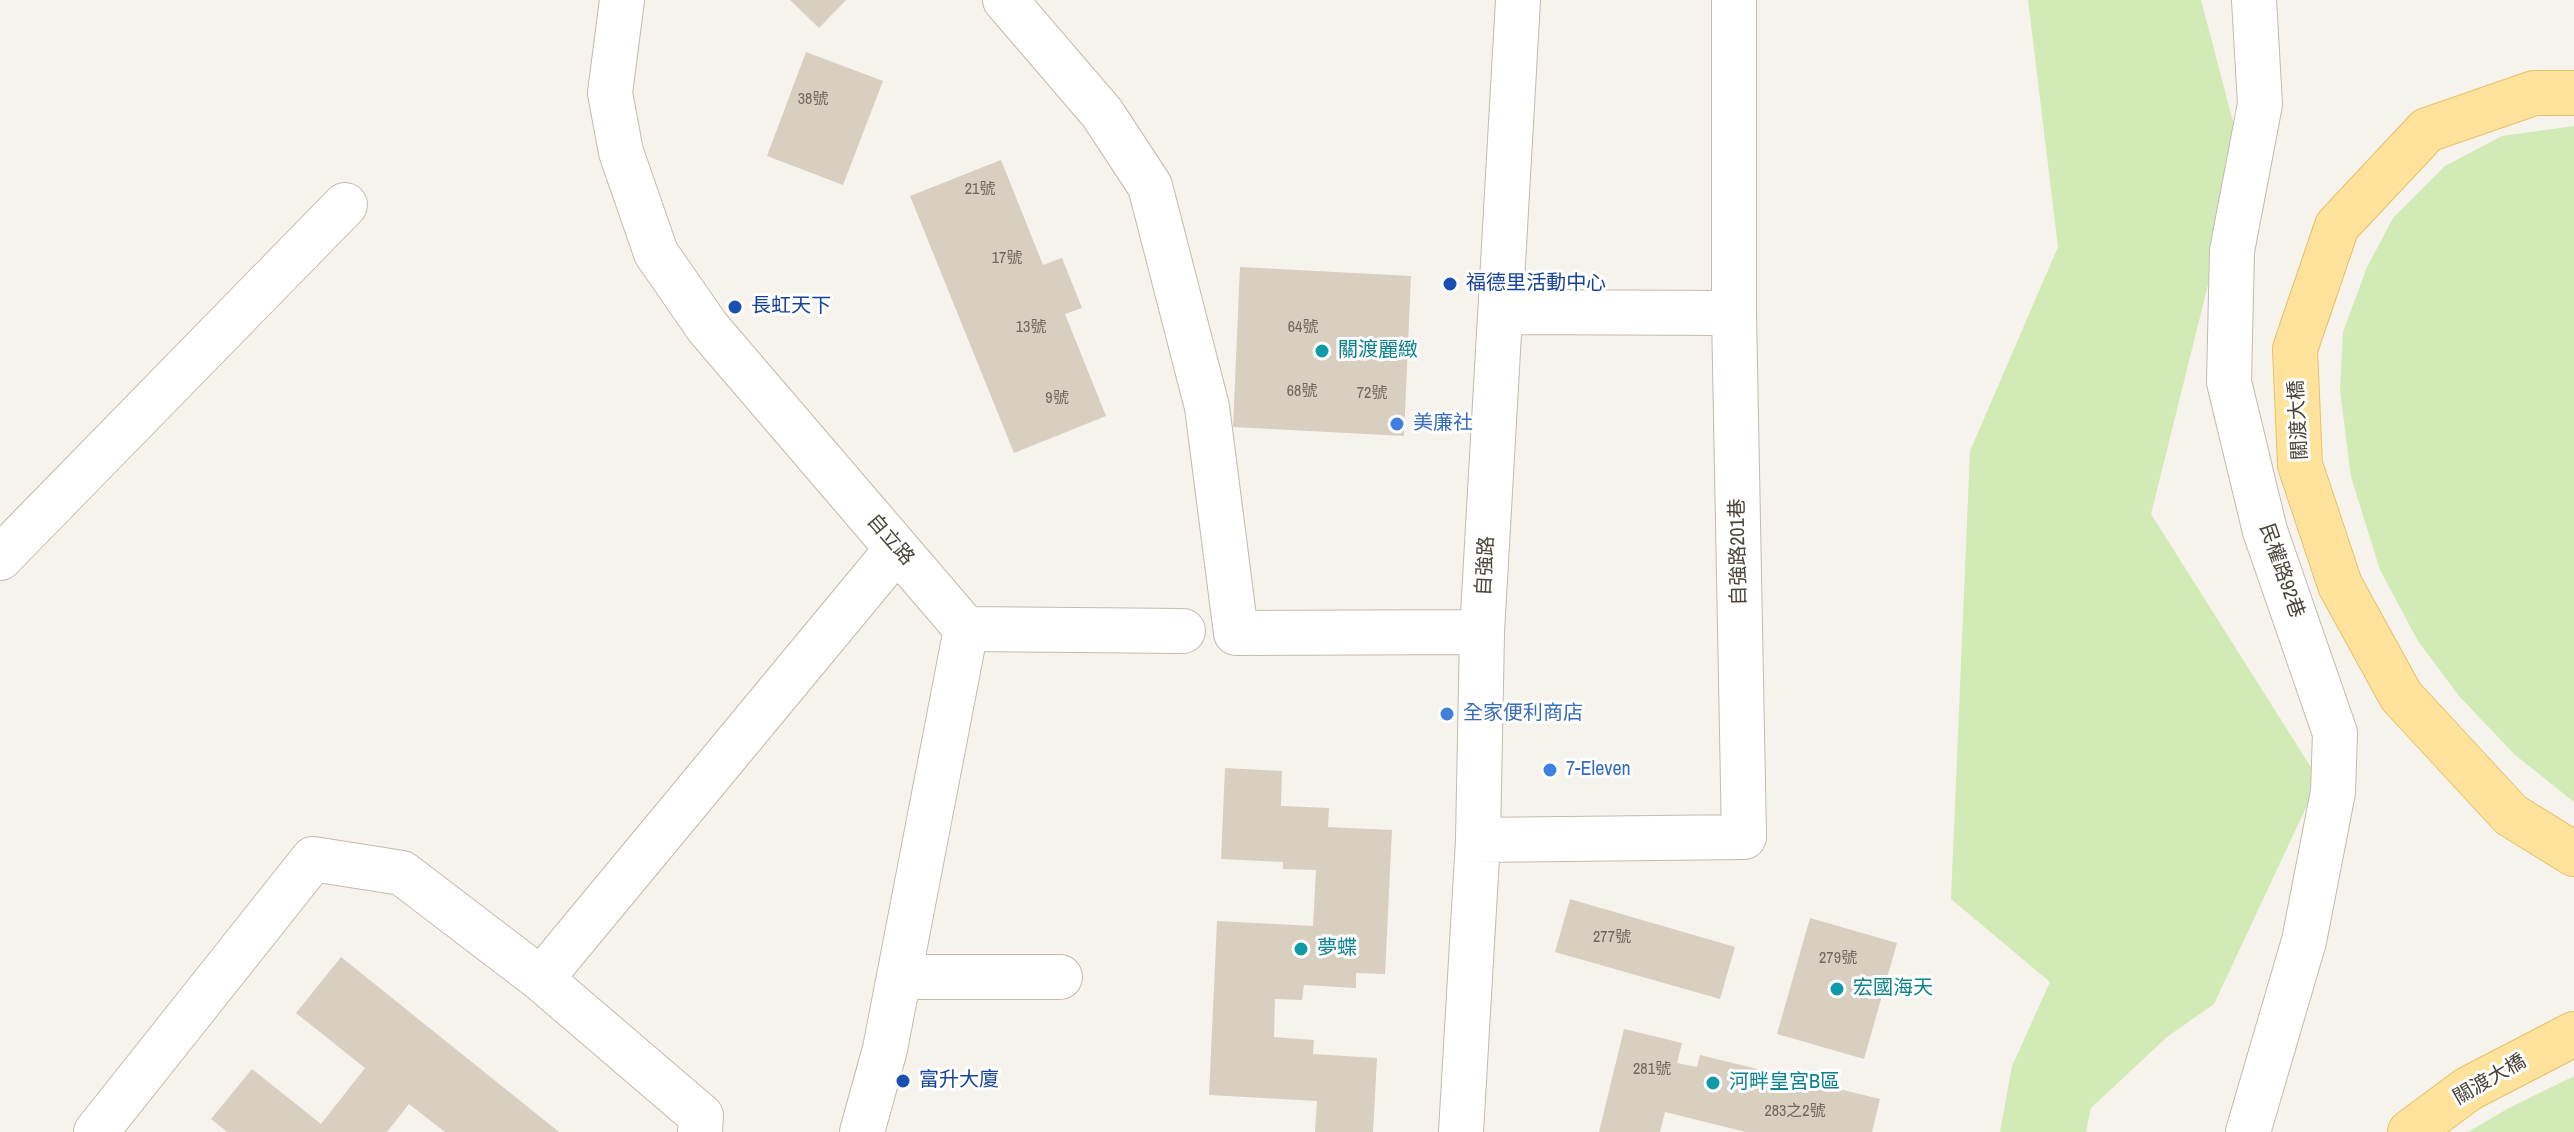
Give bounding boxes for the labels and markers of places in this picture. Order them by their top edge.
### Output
place label: 福德里活動中心 [1466,272,1606,296]
marker: 福德里活動中心 [1441,275,1459,293]
place label: 長虹天下 [751,295,831,319]
marker: 長虹天下 [726,298,744,316]
place label: 關渡麗緻 [1338,339,1418,363]
marker: 關渡麗緻 [1313,342,1331,360]
place label: 美廉社 [1413,412,1473,436]
marker: 美廉社 [1388,415,1406,433]
place label: 全家便利商店 [1463,702,1583,726]
marker: 全家便利商店 [1438,705,1456,723]
place label: 7-Eleven [1566,758,1631,782]
marker: 7-Eleven [1541,761,1559,779]
place label: 夢蝶 [1317,937,1357,961]
marker: 夢蝶 [1292,940,1310,958]
place label: 宏國海天 [1853,977,1933,1001]
marker: 宏國海天 [1828,980,1846,998]
place label: 富升大廈 [919,1069,999,1093]
place label: 河畔皇宮B區 [1729,1071,1840,1095]
marker: 富升大廈 [894,1072,912,1090]
marker: 河畔皇宮B區 [1704,1074,1722,1092]

